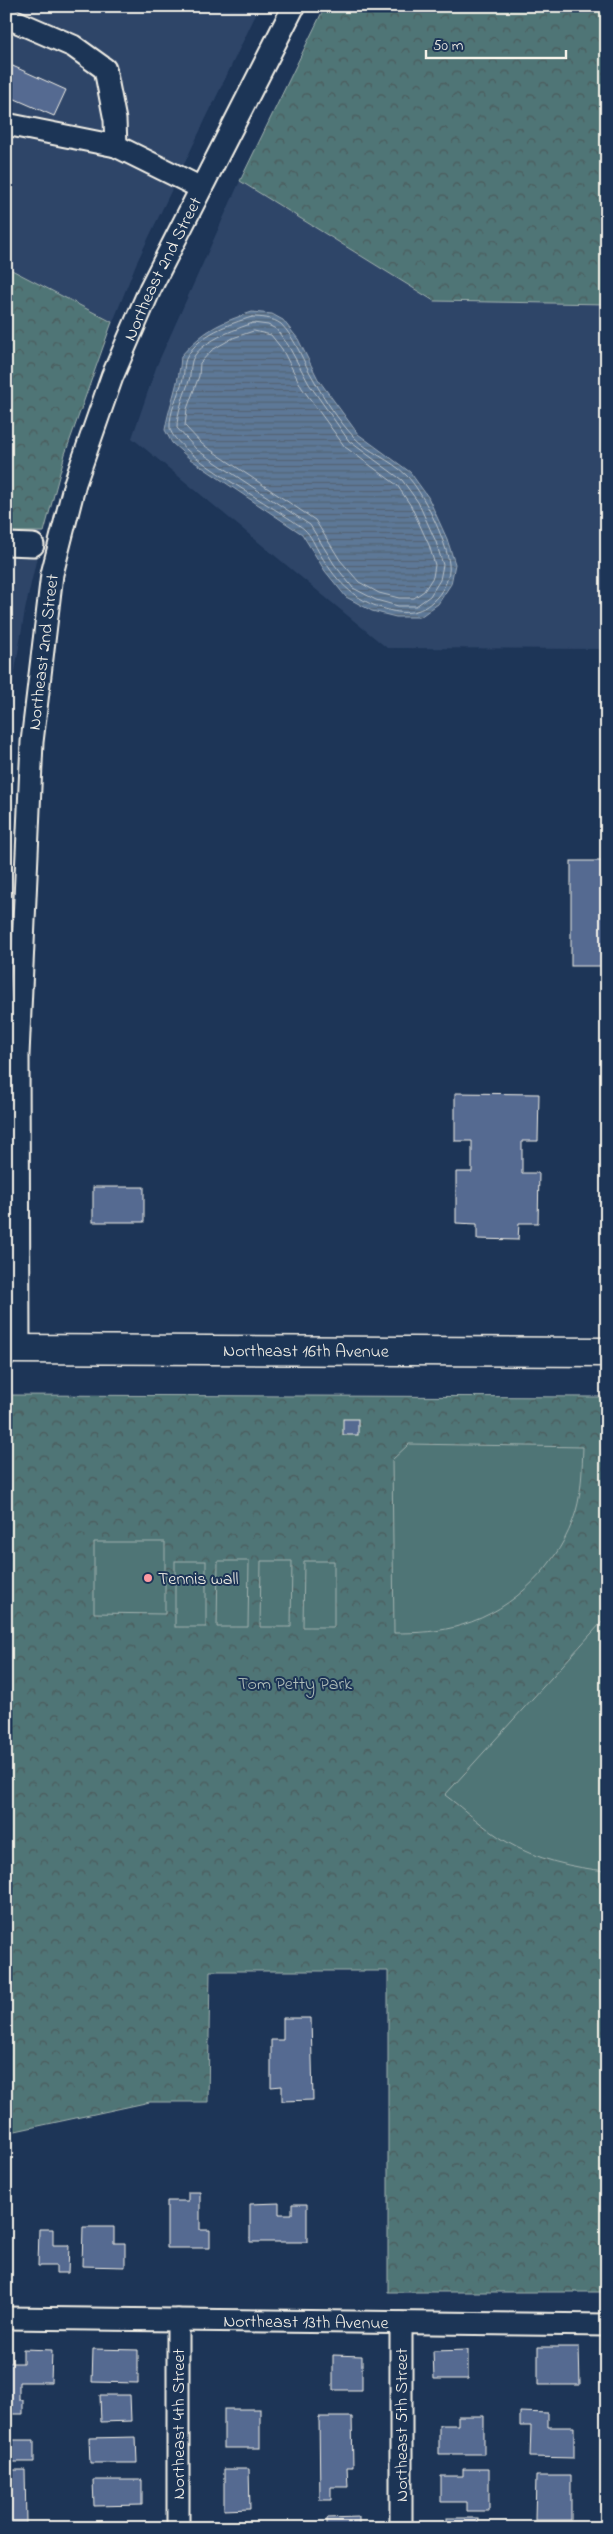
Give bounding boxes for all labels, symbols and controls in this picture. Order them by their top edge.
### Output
scale bar [426,28,566,60]
text: 50 m [433,35,464,57]
street label: Northeast 2nd Street [118,193,210,346]
street label: Northeast 2nd Street [23,573,67,732]
street label: Northeast 16th Avenue [223,1339,390,1366]
place label: Tennis wall [158,1567,239,1593]
marker: Tennis wall [142,1572,154,1584]
park label: Tom Petty Park [238,1672,352,1698]
street label: Northeast 13th Avenue [223,2310,390,2337]
street label: Northeast 4th Street [167,2348,193,2500]
street label: Northeast 5th Street [390,2348,416,2502]

